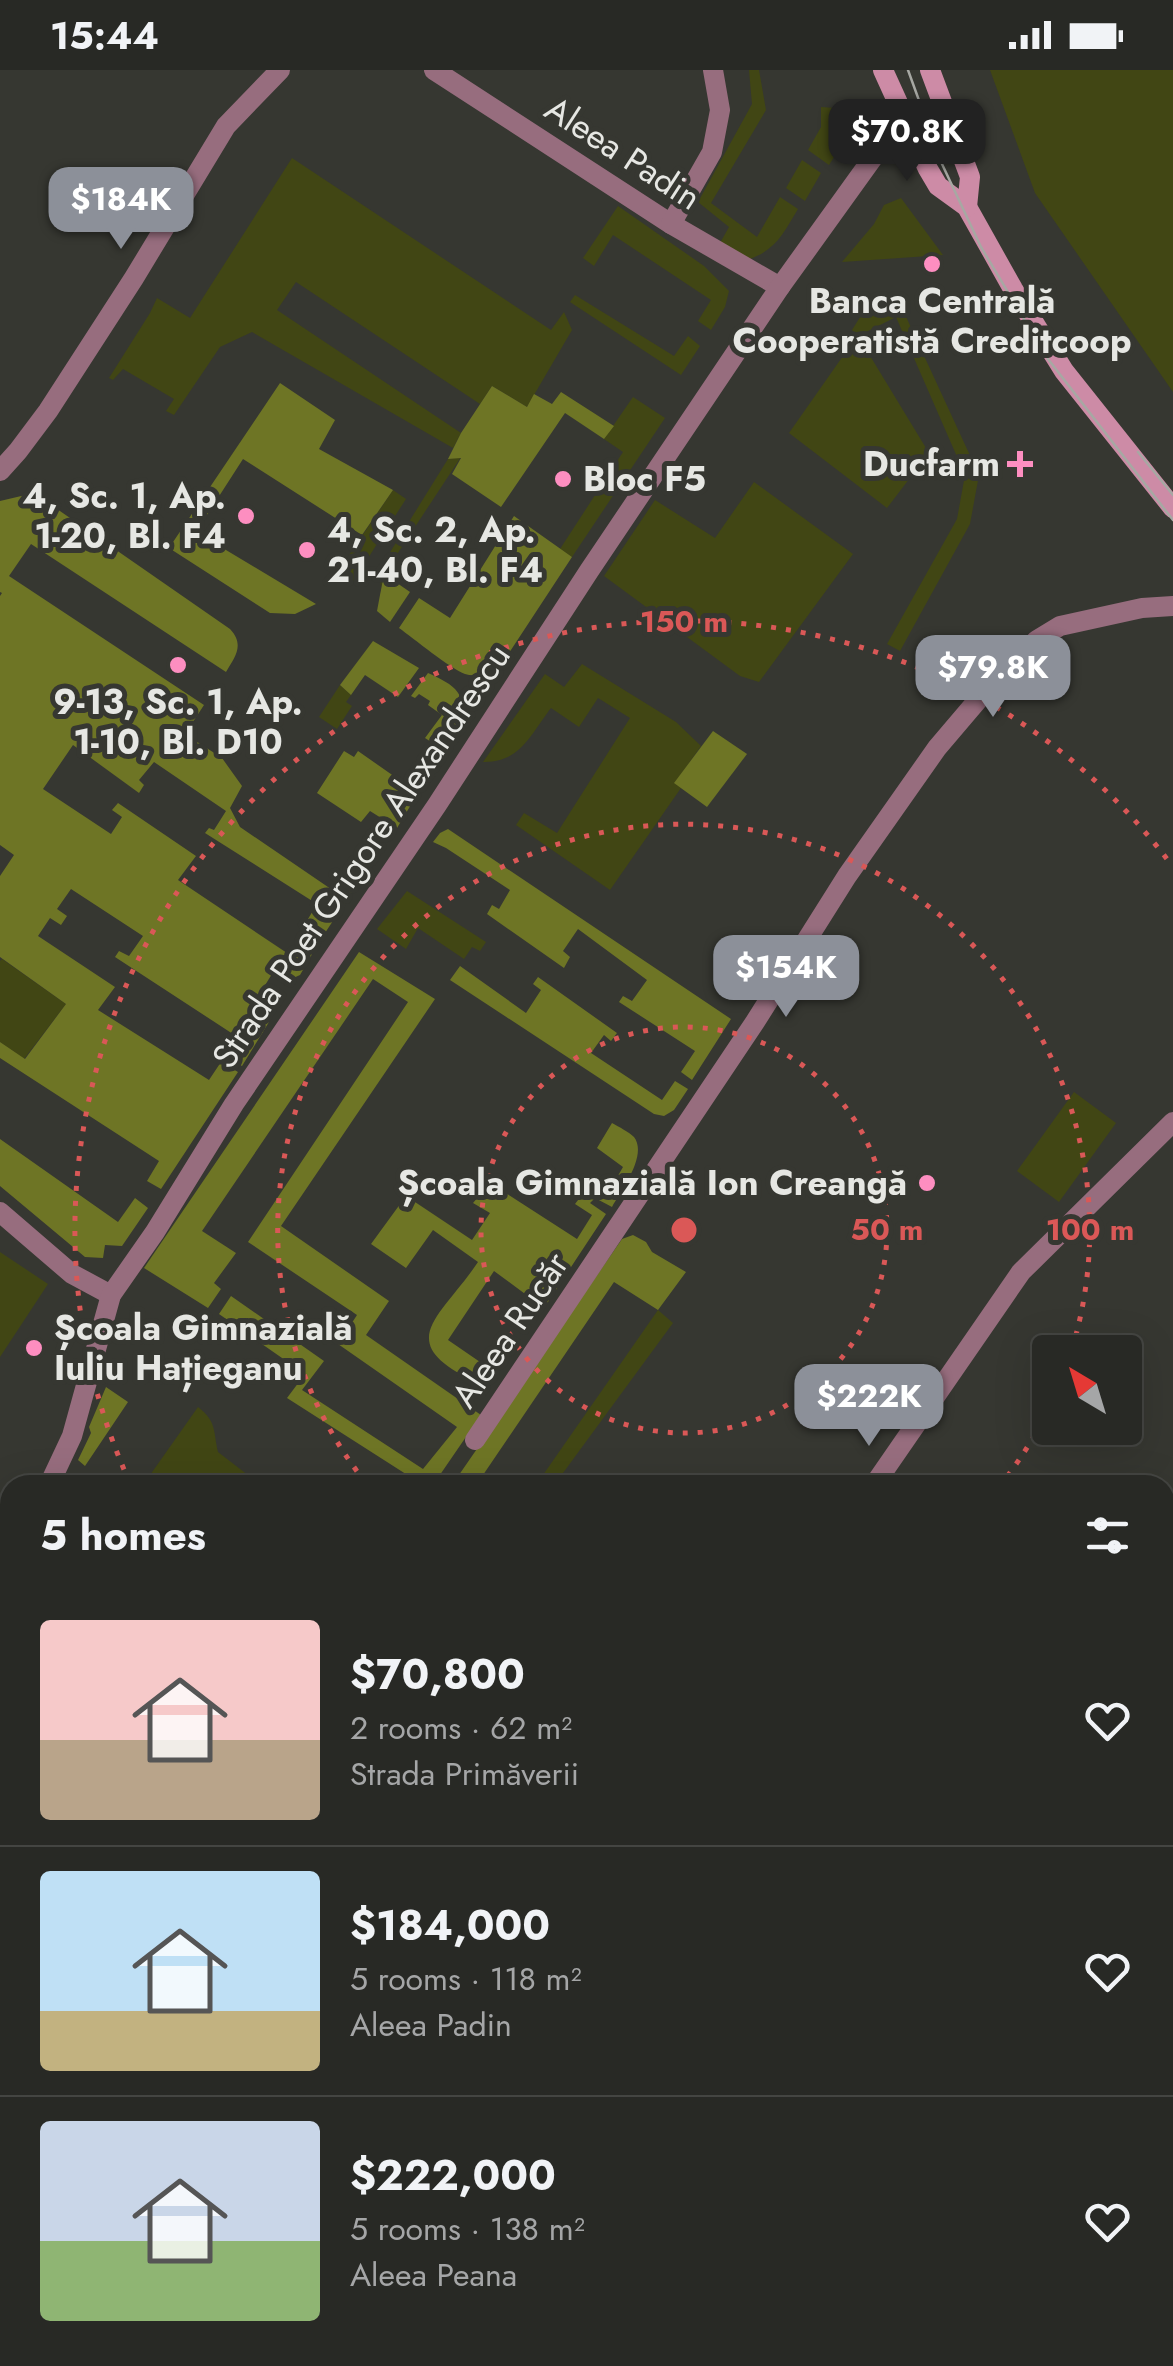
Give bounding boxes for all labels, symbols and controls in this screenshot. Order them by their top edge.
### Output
text: 15:44 [50,8,159,63]
street label: Aleea Padin [535,84,711,222]
pin: $70.8K [826,99,988,184]
text: $70.8K [850,108,964,154]
pin: $184K [51,167,191,252]
text: $184K [71,176,171,222]
marker: Banca Centrală Cooperatistă Creditcoop [921,253,943,275]
place label: Banca Centrală Cooperatistă Creditcoop [732,276,1132,366]
place label: Ducfarm [863,439,1000,489]
marker: Ducfarm [1009,453,1031,475]
place label: Bloc F5 [583,454,706,504]
marker: Bloc F5 [552,468,574,490]
place label: 4, Sc. 1, Ap. 1-20, Bl. F4 [22,471,226,561]
marker: 4, Sc. 1, Ap. 1-20, Bl. F4 [235,505,257,527]
place label: 4, Sc. 2, Ap. 21-40, Bl. F4 [327,505,543,595]
marker: 4, Sc. 2, Ap. 21-40, Bl. F4 [296,539,318,561]
text: 150 m [640,600,728,643]
street label: Strada Poet Grigore Alexandrescu [200,634,522,1078]
pin: $79.8K [912,635,1074,720]
text: $79.8K [937,644,1049,690]
marker: 9-13, Sc. 1, Ap. 1-10, Bl. D10 [167,654,189,676]
place label: 9-13, Sc. 1, Ap. 1-10, Bl. D10 [53,677,303,767]
pin: $154K [716,935,856,1020]
text: $154K [735,944,837,990]
place label: Școala Gimnazială Ion Creangă [398,1158,907,1208]
marker: Școala Gimnazială Ion Creangă [916,1172,938,1194]
text: 50 m [851,1208,923,1251]
text: 100 m [1046,1208,1134,1251]
centre of rings [666,1212,702,1248]
street label: Aleea Rucăr [439,1242,581,1418]
place label: Școala Gimnazială Iuliu Hațieganu [54,1303,353,1393]
north arrow [1032,1335,1142,1445]
map controls [1032,1335,1142,1445]
marker: Școala Gimnazială Iuliu Hațieganu [23,1337,45,1359]
pin: $222K [799,1364,939,1449]
text: $222K [816,1373,922,1419]
text: 5 homes [40,1505,206,1566]
icon: filters [1080,1508,1135,1563]
text: $70,800 [350,1644,525,1705]
icon: home [120,1660,240,1780]
icon: heart [1080,1693,1135,1748]
text: 2 rooms · 62 m² [350,1705,572,1751]
text: Strada Primăverii [350,1751,579,1797]
text: $184,000 [350,1895,550,1956]
icon: home [120,1911,240,2031]
icon: heart [1080,1944,1135,1999]
text: 5 rooms · 118 m² [350,1956,582,2002]
text: Aleea Padin [350,2002,512,2048]
text: $222,000 [350,2145,556,2206]
icon: home [120,2161,240,2281]
icon: heart [1080,2194,1135,2249]
text: 5 rooms · 138 m² [350,2206,585,2252]
text: Aleea Peana [350,2252,517,2298]

